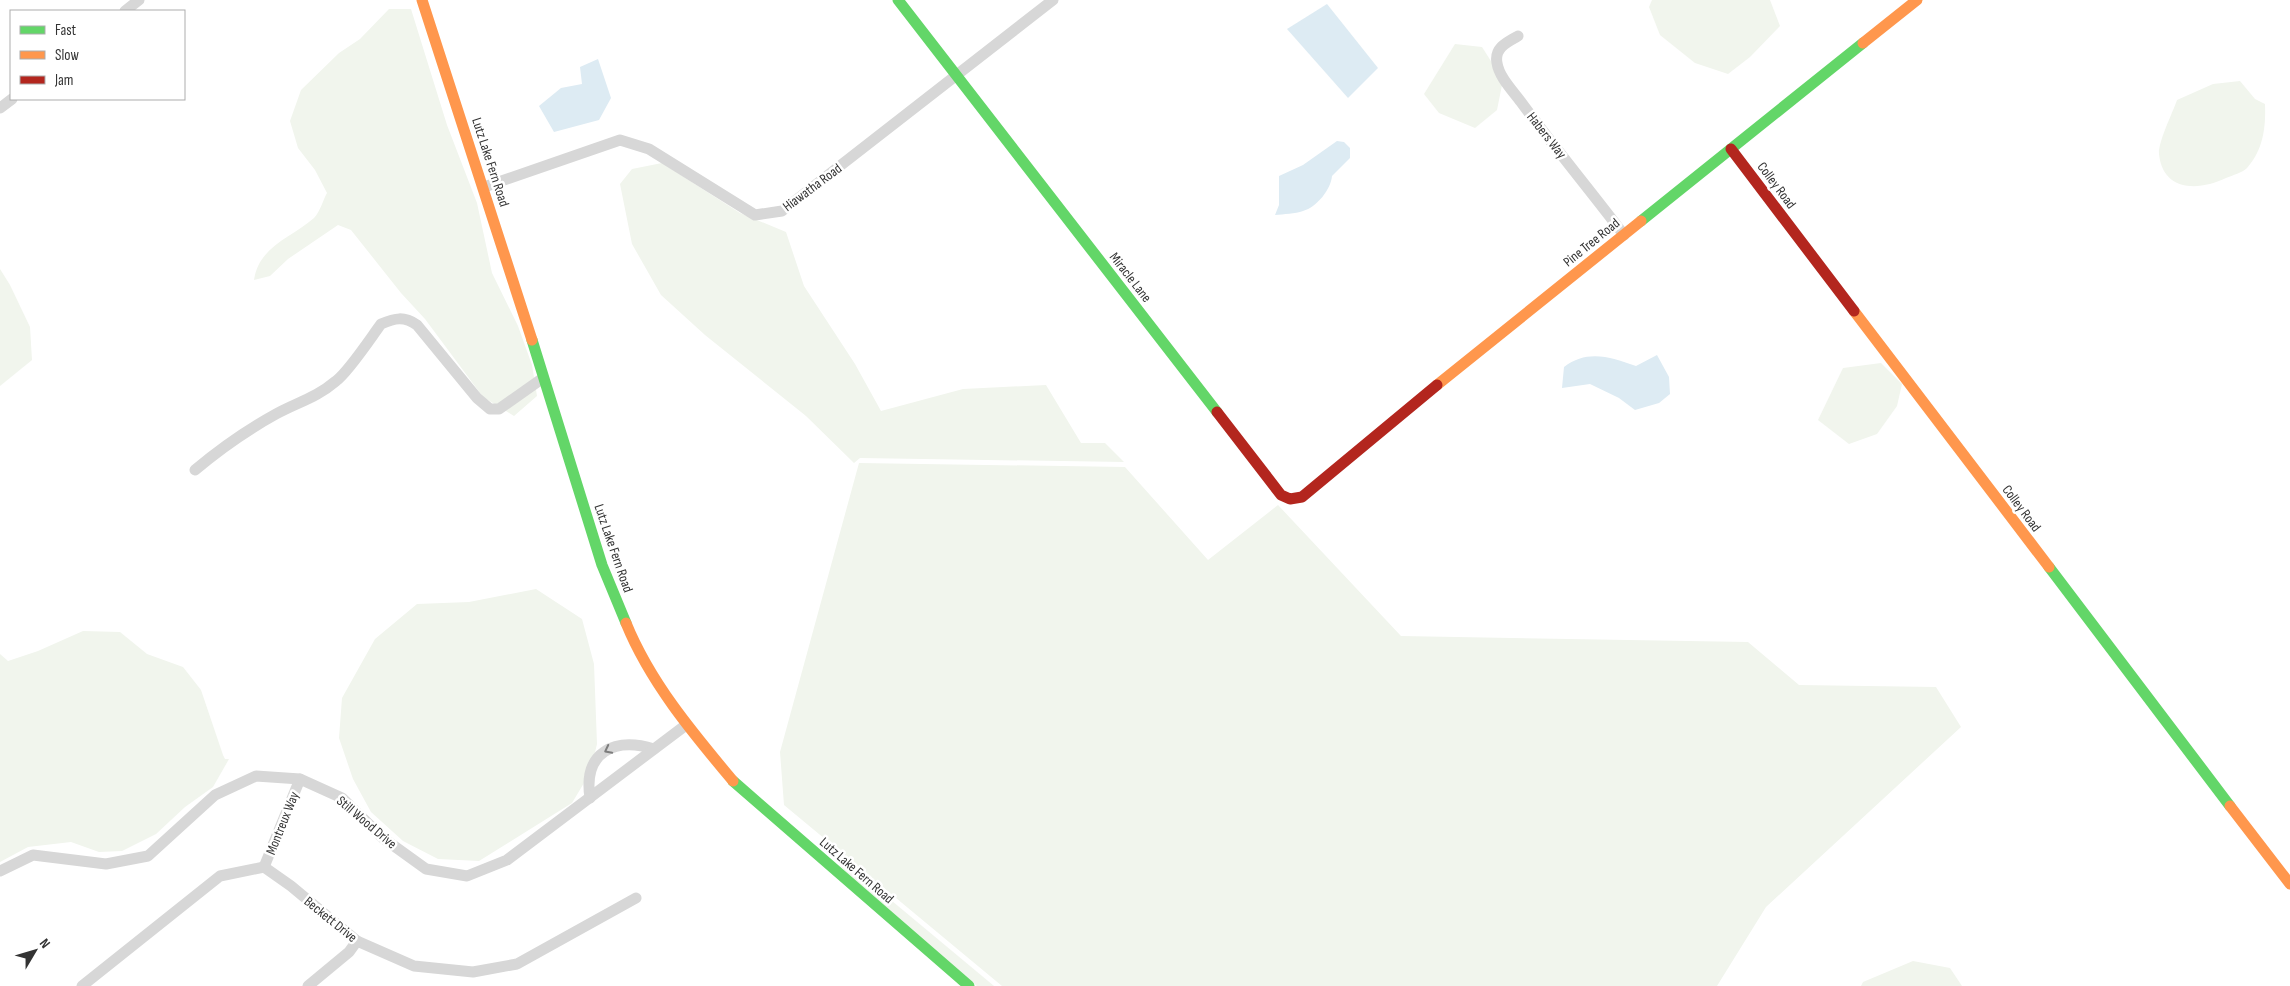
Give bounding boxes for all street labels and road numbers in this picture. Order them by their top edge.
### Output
street label: Habers Way [1523,109,1570,162]
street label: Lutz Lake Fern Road [468,116,513,209]
street label: Colley Road [1754,159,1800,212]
street label: Hiawatha Road [780,160,845,215]
street label: Pine Tree Road [1560,214,1623,270]
street label: Miracle Lane [1106,249,1155,306]
street label: Colley Road [1999,482,2045,535]
street label: Lutz Lake Fern Road [590,502,637,595]
street label: Montreux Way [262,789,303,857]
street label: Still Wood Drive [333,792,400,852]
street label: Lutz Lake Fern Road [816,834,897,907]
street label: Beckett Drive [301,893,361,946]

